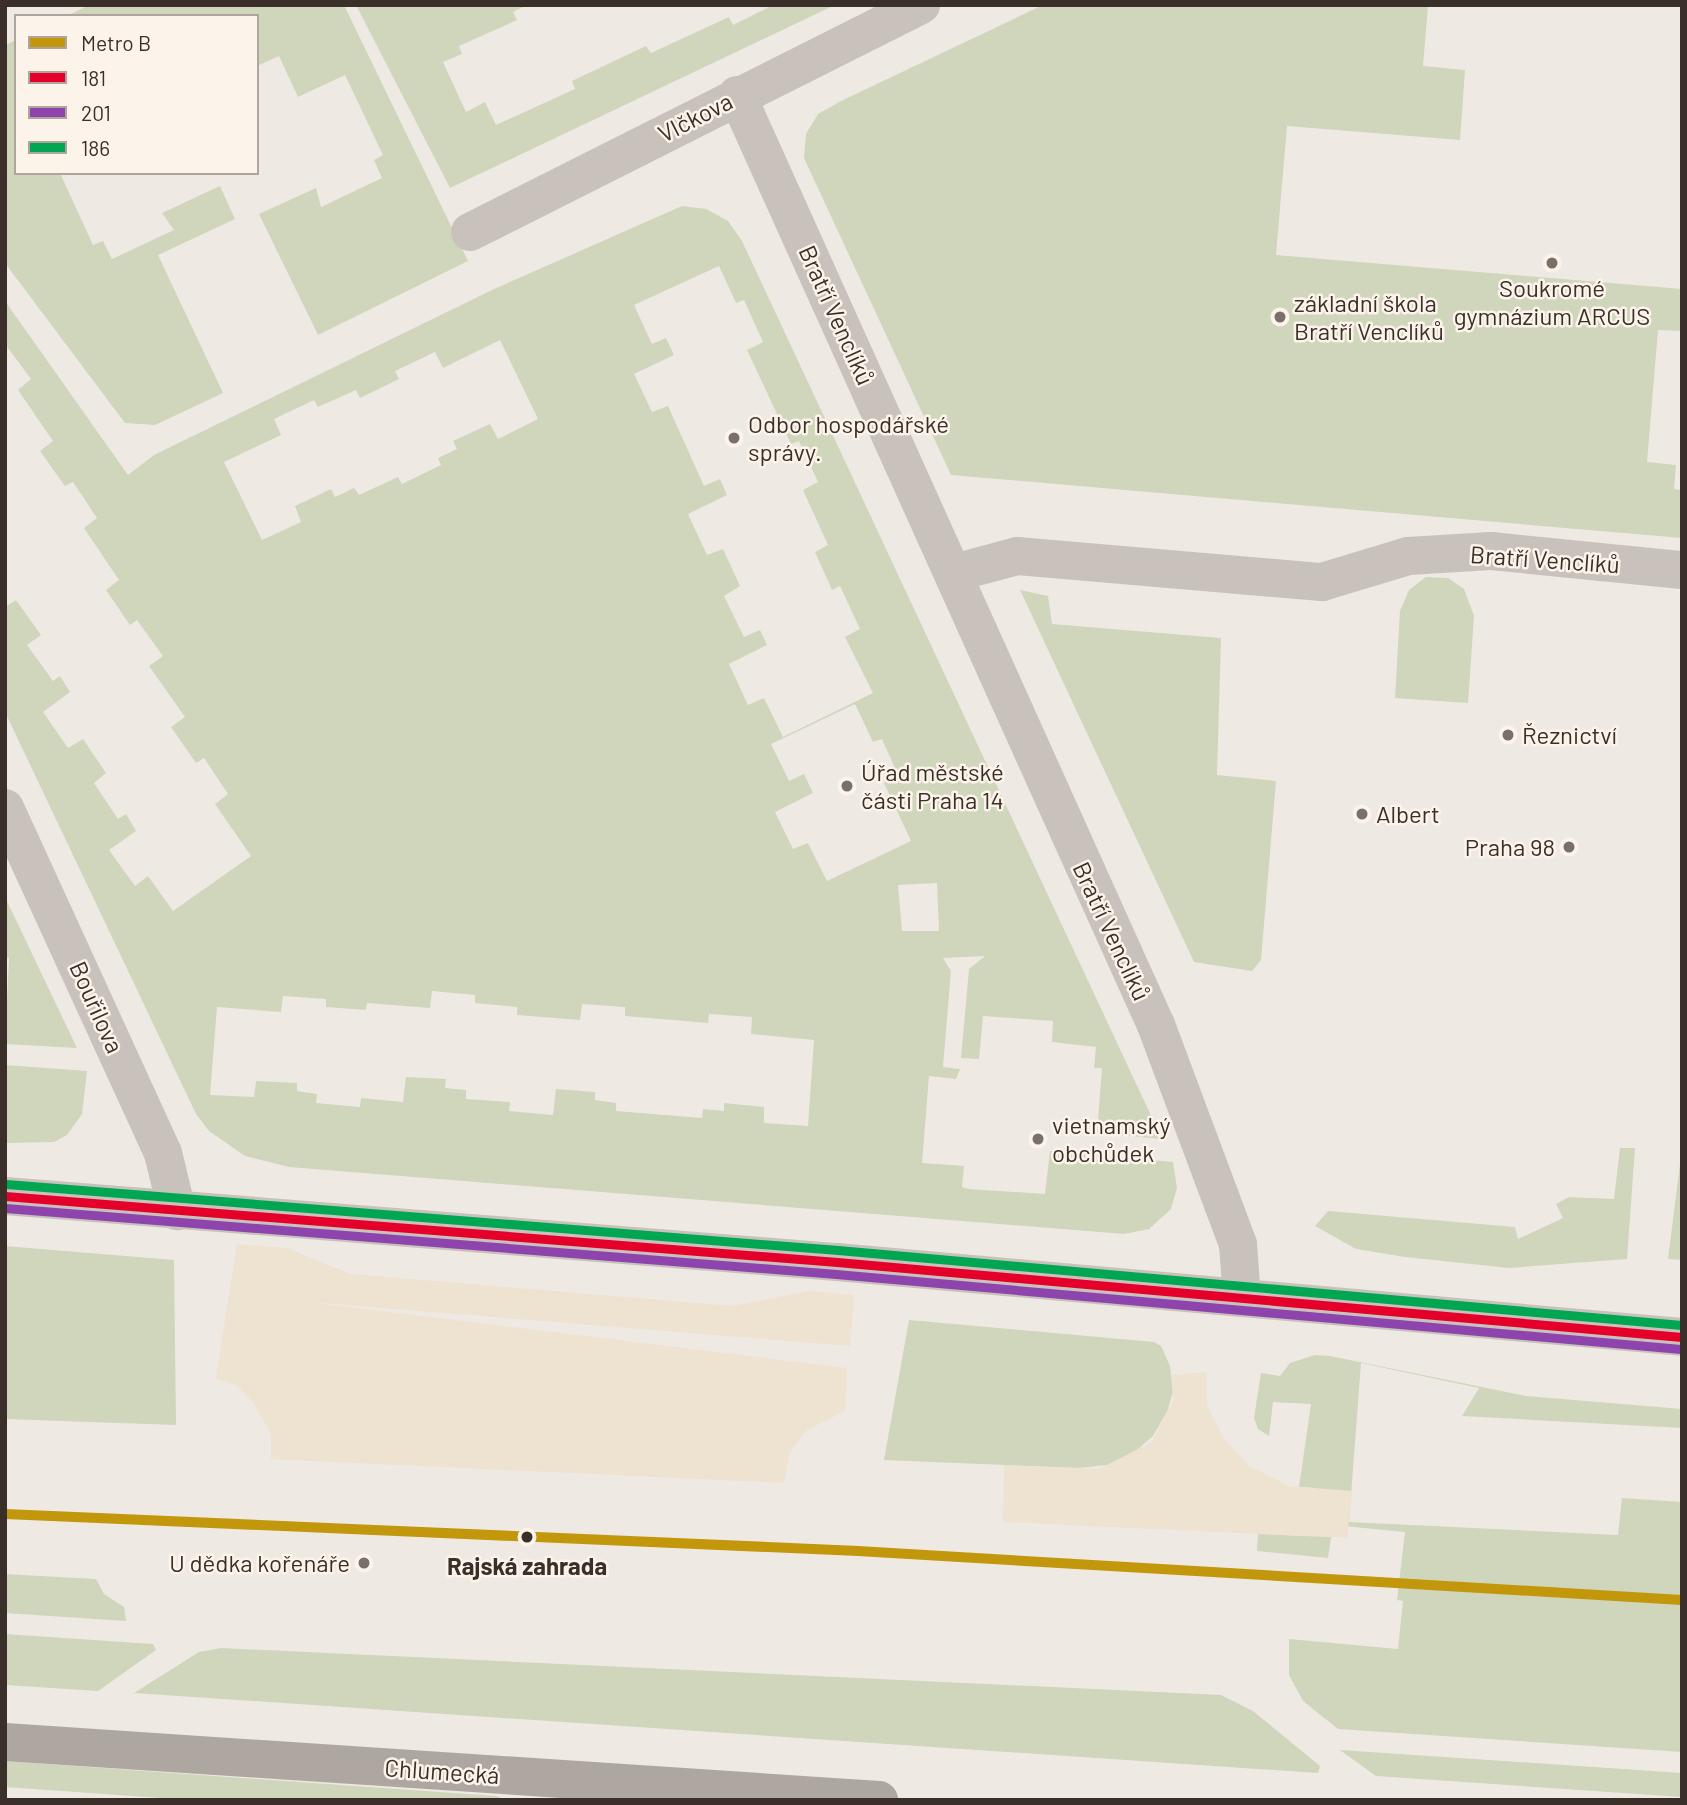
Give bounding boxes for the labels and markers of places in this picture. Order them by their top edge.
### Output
marker: Soukromé gymnázium ARCUS [1544,255,1560,271]
place label: Soukromé gymnázium ARCUS [1454,274,1650,330]
place label: základní škola Bratří Venclíků [1294,289,1444,345]
marker: základní škola Bratří Venclíků [1272,309,1288,325]
place label: Odbor hospodářské správy. [748,410,949,466]
marker: Odbor hospodářské správy. [726,430,742,446]
place label: Řeznictví [1522,721,1617,749]
marker: Řeznictví [1500,727,1516,743]
place label: Úřad městské části Praha 14 [861,758,1004,814]
marker: Úřad městské části Praha 14 [839,778,855,794]
place label: Albert [1376,800,1440,828]
marker: Albert [1354,806,1370,822]
place label: Praha 98 [1465,833,1555,861]
marker: Praha 98 [1561,839,1577,855]
place label: vietnamský obchůdek [1052,1111,1171,1167]
marker: vietnamský obchůdek [1030,1131,1046,1147]
marker: Rajská zahrada [516,1526,538,1548]
place label: U dědka kořenáře [169,1549,350,1577]
place label: Rajská zahrada [447,1552,607,1580]
marker: U dědka kořenáře [356,1555,372,1571]

